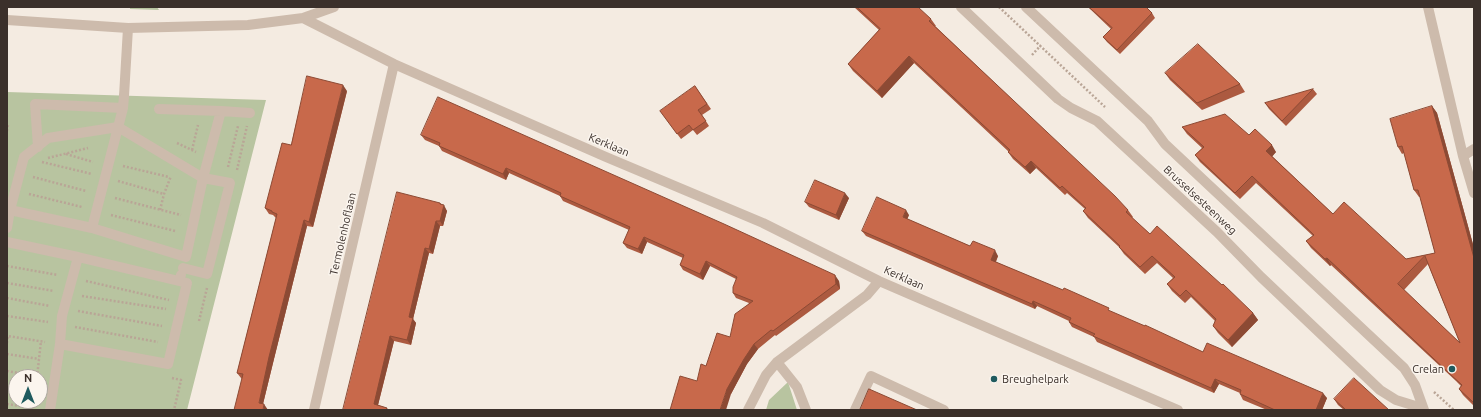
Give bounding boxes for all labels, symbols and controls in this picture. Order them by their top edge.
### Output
street label: Kerklaan [587,131,631,159]
street label: Brusselsesteenweg [1161,163,1239,237]
street label: Termolenhoflaan [327,191,359,277]
street label: Kerklaan [882,263,926,293]
place label: Crelan [1412,362,1444,376]
marker: Crelan [1447,364,1457,374]
north arrow [8,369,48,409]
text: N [24,372,32,384]
place label: Breughelpark [1002,372,1069,386]
marker: Breughelpark [989,374,999,384]

